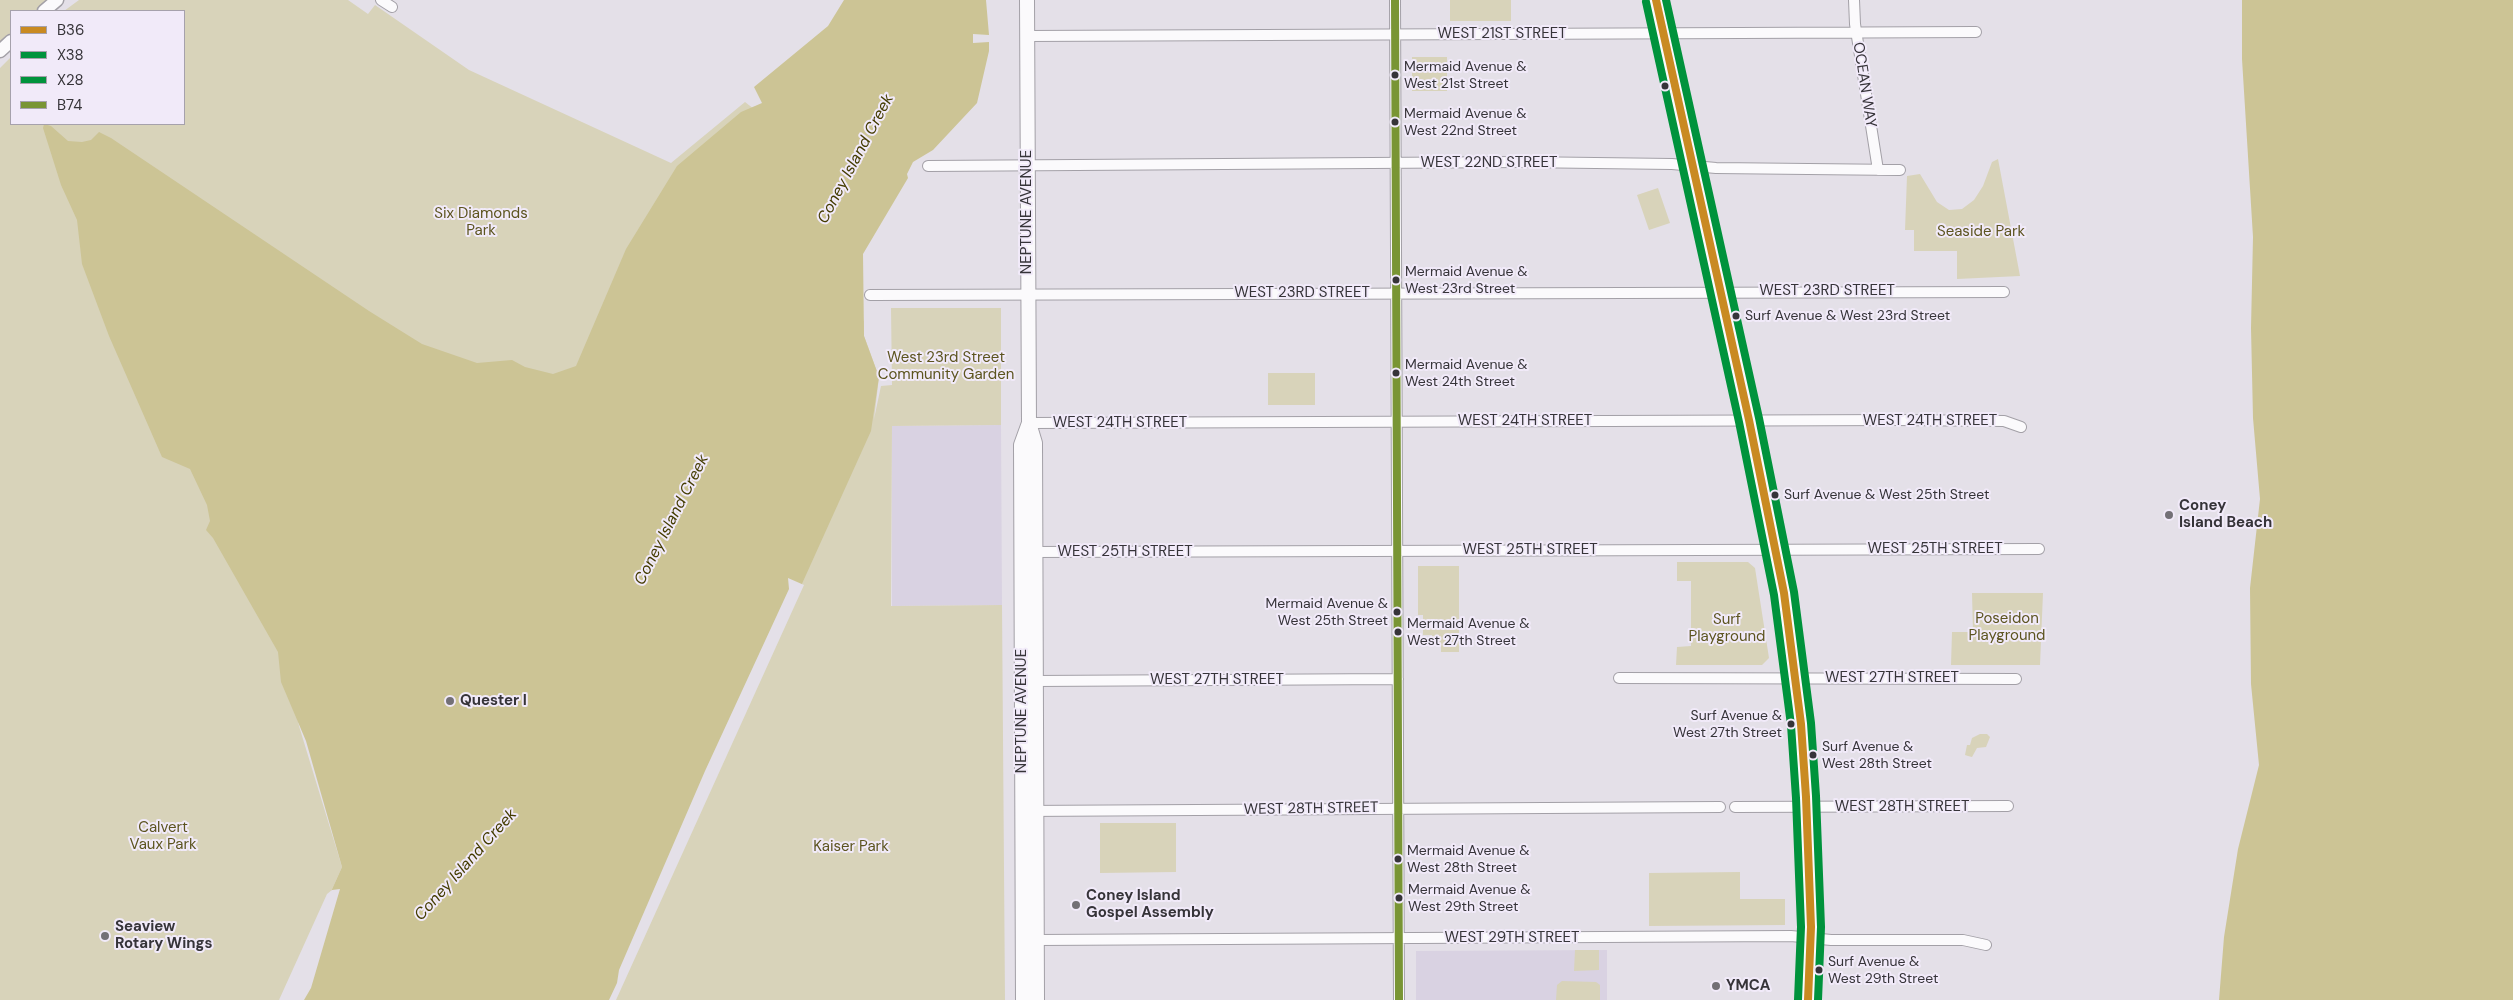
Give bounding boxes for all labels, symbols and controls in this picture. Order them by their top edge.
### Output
legend [10,10,185,125]
text: B36 [57,20,84,40]
street label: WEST 21ST STREET [1437,25,1567,43]
street label: OCEAN WAY [1848,41,1880,129]
text: X38 [57,45,84,65]
place label: Mermaid Avenue & West 21st Street [1404,59,1526,92]
text: X28 [57,70,84,90]
marker: Mermaid Avenue & West 21st Street [1390,70,1400,80]
unlabelled marker [1660,81,1670,91]
water label: Coney Island Creek [814,91,898,227]
text: B74 [57,95,82,115]
place label: Mermaid Avenue & West 22nd Street [1404,106,1526,138]
marker: Mermaid Avenue & West 22nd Street [1390,117,1400,127]
street label: NEPTUNE AVENUE [1018,150,1036,274]
street label: WEST 22ND STREET [1421,154,1557,172]
park label: Six Diamonds Park [434,205,528,240]
park label: Seaside Park [1937,223,2025,241]
place label: Mermaid Avenue & West 23rd Street [1405,264,1527,296]
marker: Mermaid Avenue & West 23rd Street [1391,275,1401,285]
street label: WEST 23RD STREET [1759,282,1895,300]
street label: WEST 23RD STREET [1234,284,1370,302]
place label: Surf Avenue & West 23rd Street [1745,308,1950,324]
marker: Surf Avenue & West 23rd Street [1731,311,1741,321]
park label: West 23rd Street Community Garden [878,349,1014,384]
place label: Mermaid Avenue & West 24th Street [1405,357,1527,390]
marker: Mermaid Avenue & West 24th Street [1391,368,1401,378]
street label: WEST 24TH STREET [1458,412,1592,430]
street label: WEST 24TH STREET [1863,412,1997,430]
street label: WEST 24TH STREET [1053,414,1187,432]
water label: Coney Island Creek [631,452,713,588]
place label: Surf Avenue & West 25th Street [1784,487,1989,503]
marker: Surf Avenue & West 25th Street [1770,490,1780,500]
place label: Coney Island Beach [2179,497,2272,532]
marker: Coney Island Beach [2163,509,2175,521]
street label: WEST 25TH STREET [1867,540,2003,558]
street label: WEST 25TH STREET [1462,541,1598,559]
street label: WEST 25TH STREET [1057,543,1193,561]
place label: Mermaid Avenue & West 25th Street [1266,596,1388,628]
marker: Mermaid Avenue & West 25th Street [1392,607,1402,617]
park label: Poseidon Playground [1969,610,2045,645]
park label: Surf Playground [1689,611,1765,646]
place label: Mermaid Avenue & West 27th Street [1407,616,1529,648]
marker: Mermaid Avenue & West 27th Street [1393,627,1403,637]
street label: NEPTUNE AVENUE [1013,649,1031,773]
street label: WEST 27TH STREET [1825,669,1959,687]
street label: WEST 27TH STREET [1150,671,1284,689]
place label: Quester I [460,692,527,710]
marker: Quester I [444,695,456,707]
place label: Surf Avenue & West 27th Street [1673,708,1782,740]
marker: Surf Avenue & West 27th Street [1786,719,1796,729]
place label: Surf Avenue & West 28th Street [1822,739,1932,772]
marker: Surf Avenue & West 28th Street [1808,750,1818,760]
street label: WEST 28TH STREET [1835,798,1969,816]
street label: WEST 28TH STREET [1244,799,1378,819]
water label: Coney Island Creek [411,805,521,925]
park label: Calvert Vaux Park [129,819,197,854]
park label: Kaiser Park [813,838,889,856]
place label: Mermaid Avenue & West 28th Street [1407,843,1529,876]
marker: Mermaid Avenue & West 28th Street [1393,854,1403,864]
place label: Mermaid Avenue & West 29th Street [1408,882,1530,914]
place label: Coney Island Gospel Assembly [1086,887,1214,922]
marker: Mermaid Avenue & West 29th Street [1394,893,1404,903]
marker: Coney Island Gospel Assembly [1070,899,1082,911]
place label: Seaview Rotary Wings [115,918,212,953]
street label: WEST 29TH STREET [1445,929,1579,947]
marker: Seaview Rotary Wings [99,930,111,942]
place label: Surf Avenue & West 29th Street [1828,954,1938,986]
marker: Surf Avenue & West 29th Street [1814,965,1824,975]
place label: YMCA [1726,977,1770,995]
marker: YMCA [1710,980,1722,992]

